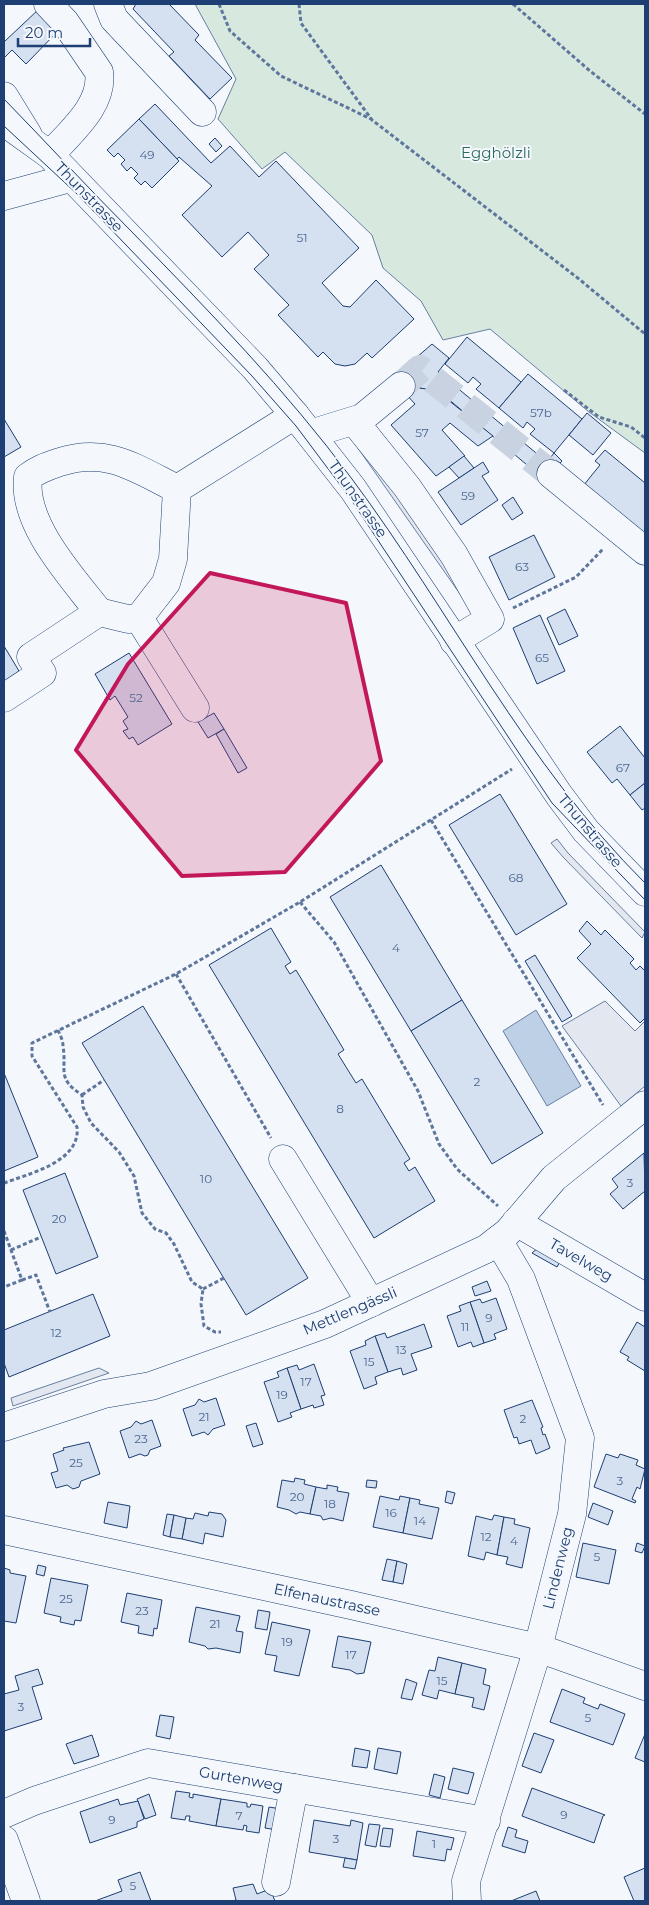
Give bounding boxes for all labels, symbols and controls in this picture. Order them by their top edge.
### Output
scale bar [18,15,90,47]
text: 20 m [25,23,63,42]
park label: Egghölzli [461,143,531,162]
house number: 49 [139,147,155,162]
street label: Thunstrasse [51,158,128,236]
house number: 51 [296,230,308,245]
house number: 57b [530,405,552,420]
house number: 57 [415,425,429,440]
street label: Thunstrasse [325,456,392,541]
house number: 59 [461,488,475,503]
house number: 63 [515,559,529,574]
house number: 65 [535,650,549,665]
house number: 52 [129,690,143,705]
house number: 67 [616,760,630,775]
street label: Thunstrasse [554,790,627,871]
house number: 68 [509,870,524,885]
house number: 4 [392,940,400,955]
house number: 2 [474,1074,481,1089]
house number: 8 [336,1101,344,1116]
house number: 10 [200,1171,212,1186]
house number: 3 [627,1175,634,1190]
house number: 20 [52,1211,66,1226]
street label: Tavelweg [546,1234,616,1285]
street label: Mettlengässli [300,1282,400,1339]
house number: 9 [485,1310,493,1325]
house number: 11 [461,1319,469,1334]
house number: 12 [50,1325,62,1340]
house number: 13 [395,1342,407,1357]
house number: 15 [363,1354,375,1369]
house number: 17 [300,1374,312,1389]
house number: 19 [276,1387,288,1402]
house number: 21 [198,1409,210,1424]
house number: 2 [520,1411,527,1426]
house number: 23 [134,1431,148,1446]
house number: 25 [69,1455,83,1470]
house number: 3 [617,1473,624,1488]
house number: 20 [290,1489,304,1504]
house number: 18 [324,1496,336,1511]
house number: 16 [385,1505,397,1520]
house number: 14 [414,1513,426,1528]
street label: Lindenweg [538,1525,577,1611]
house number: 12 [480,1529,492,1544]
house number: 4 [510,1533,518,1548]
house number: 5 [594,1549,601,1564]
street label: Elfenaustrasse [272,1579,382,1620]
house number: 25 [59,1591,73,1606]
house number: 23 [135,1603,149,1618]
house number: 21 [209,1616,221,1631]
house number: 19 [281,1634,293,1649]
house number: 17 [345,1647,357,1662]
house number: 15 [436,1673,448,1688]
house number: 3 [18,1699,25,1714]
house number: 5 [585,1710,592,1725]
street label: Gurtenweg [198,1762,285,1795]
house number: 9 [560,1807,568,1822]
house number: 7 [235,1808,243,1823]
house number: 9 [108,1812,116,1827]
house number: 3 [333,1831,340,1846]
house number: 1 [432,1836,436,1851]
house number: 5 [130,1878,137,1893]

